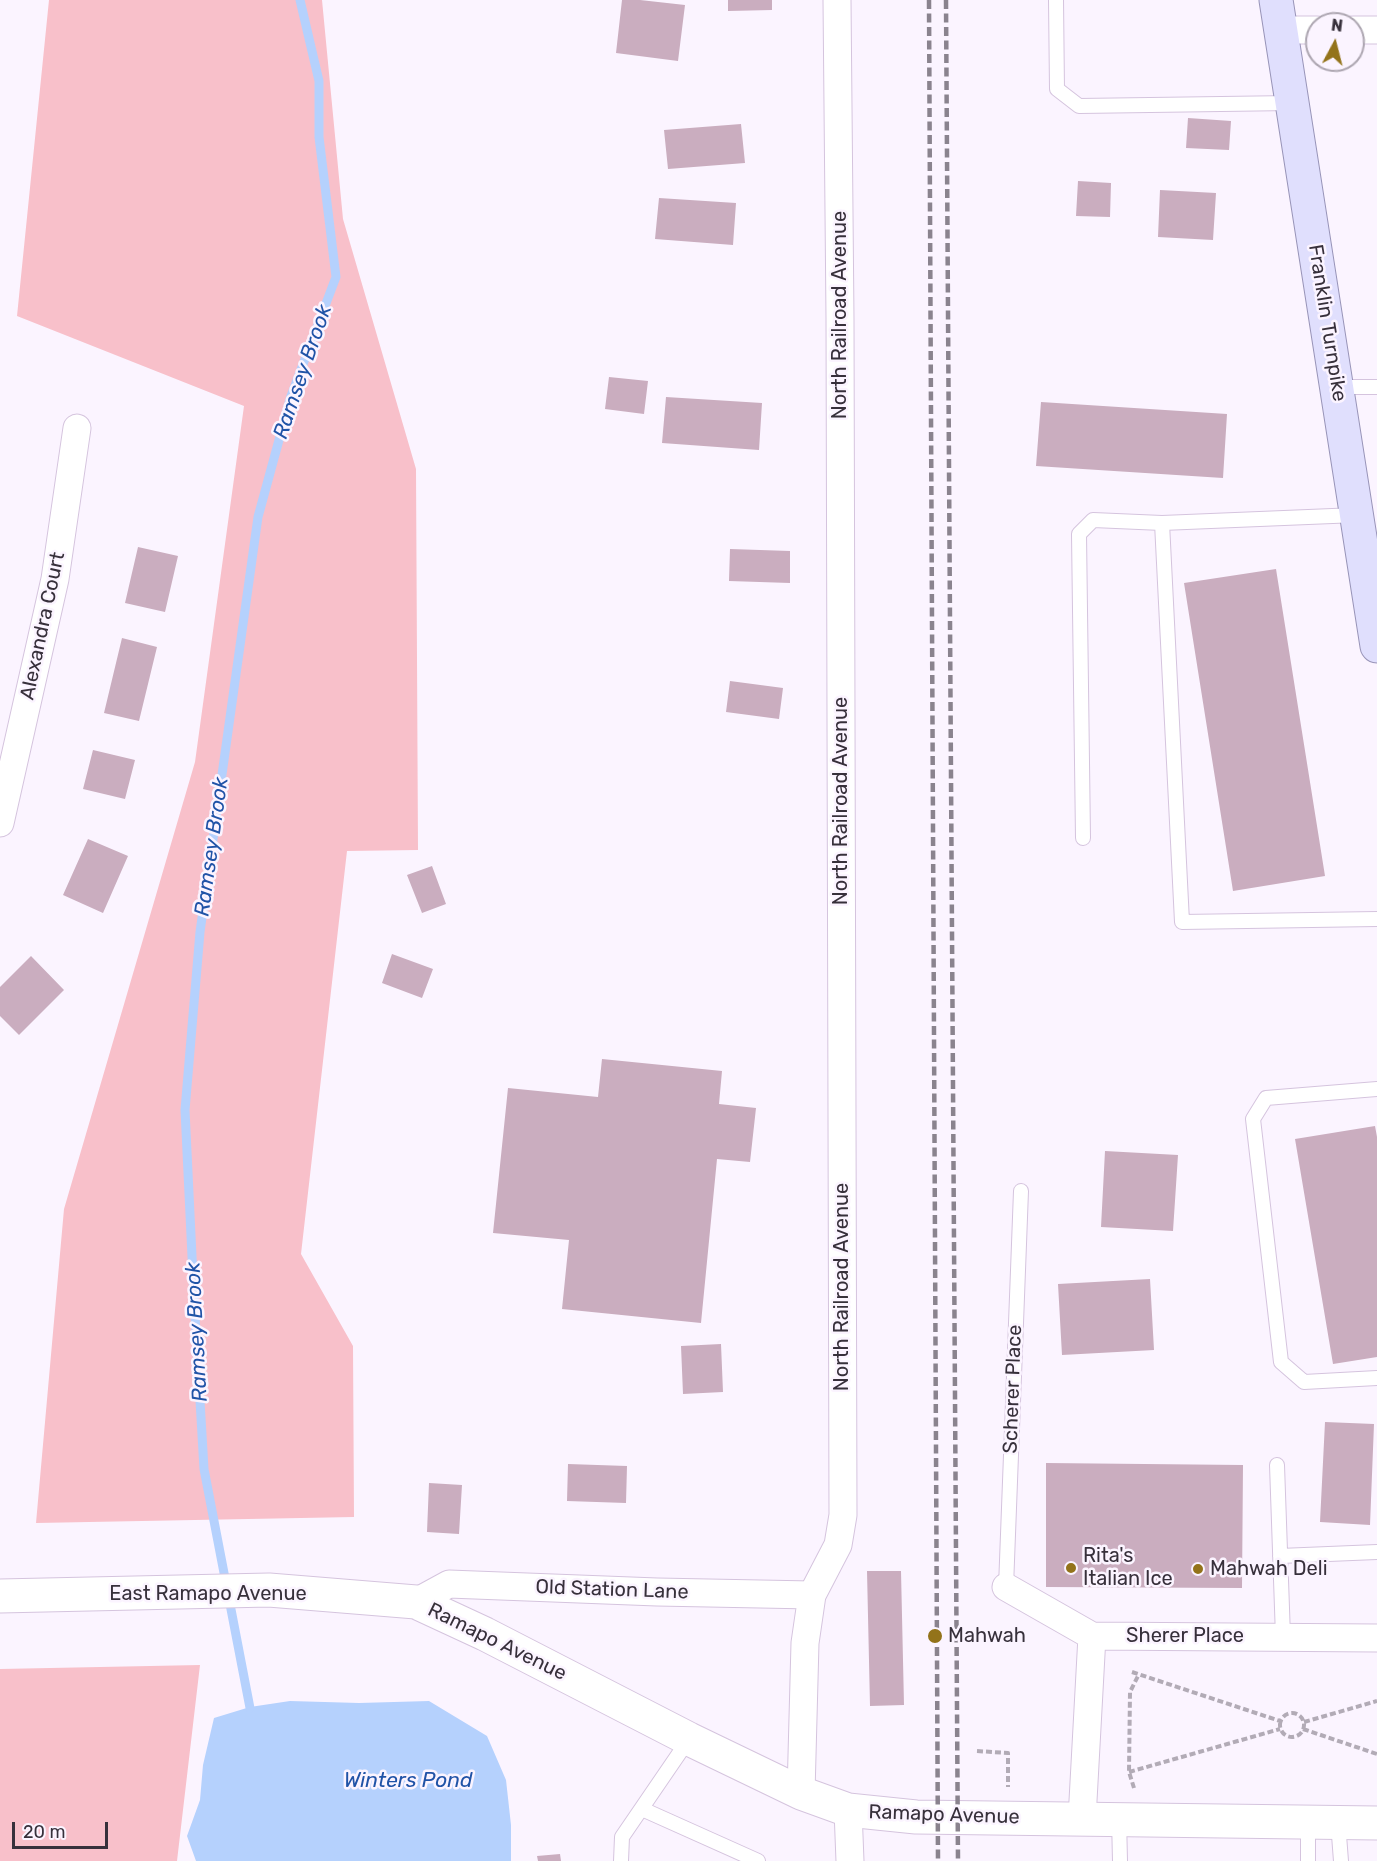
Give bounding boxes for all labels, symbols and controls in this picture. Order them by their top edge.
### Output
north arrow [1305,12,1365,72]
text: N [1330,15,1344,36]
street label: North Railroad Avenue [828,211,852,419]
street label: Franklin Turnpike [1303,243,1351,403]
water label: Ramsey Brook [268,302,338,442]
street label: Alexandra Court [16,550,70,702]
street label: North Railroad Avenue [829,697,853,905]
water label: Ramsey Brook [190,776,234,918]
street label: North Railroad Avenue [830,1183,854,1391]
water label: Ramsey Brook [181,1261,213,1403]
street label: Scherer Place [999,1324,1027,1454]
place label: Rita's Italian Ice [1083,1544,1173,1591]
place label: Mahwah Deli [1210,1557,1327,1581]
marker: Rita's Italian Ice [1064,1561,1078,1575]
marker: Mahwah Deli [1191,1562,1205,1576]
street label: Old Station Lane [535,1575,689,1605]
street label: East Ramapo Avenue [109,1582,307,1606]
street label: Ramapo Avenue [424,1598,570,1686]
place label: Mahwah [948,1624,1026,1648]
street label: Sherer Place [1126,1624,1244,1648]
marker: Mahwah [926,1627,944,1645]
water label: Winters Pond [344,1768,472,1794]
street label: Ramapo Avenue [868,1800,1020,1830]
scale bar [15,1810,111,1848]
text: 20 m [23,1821,65,1843]

